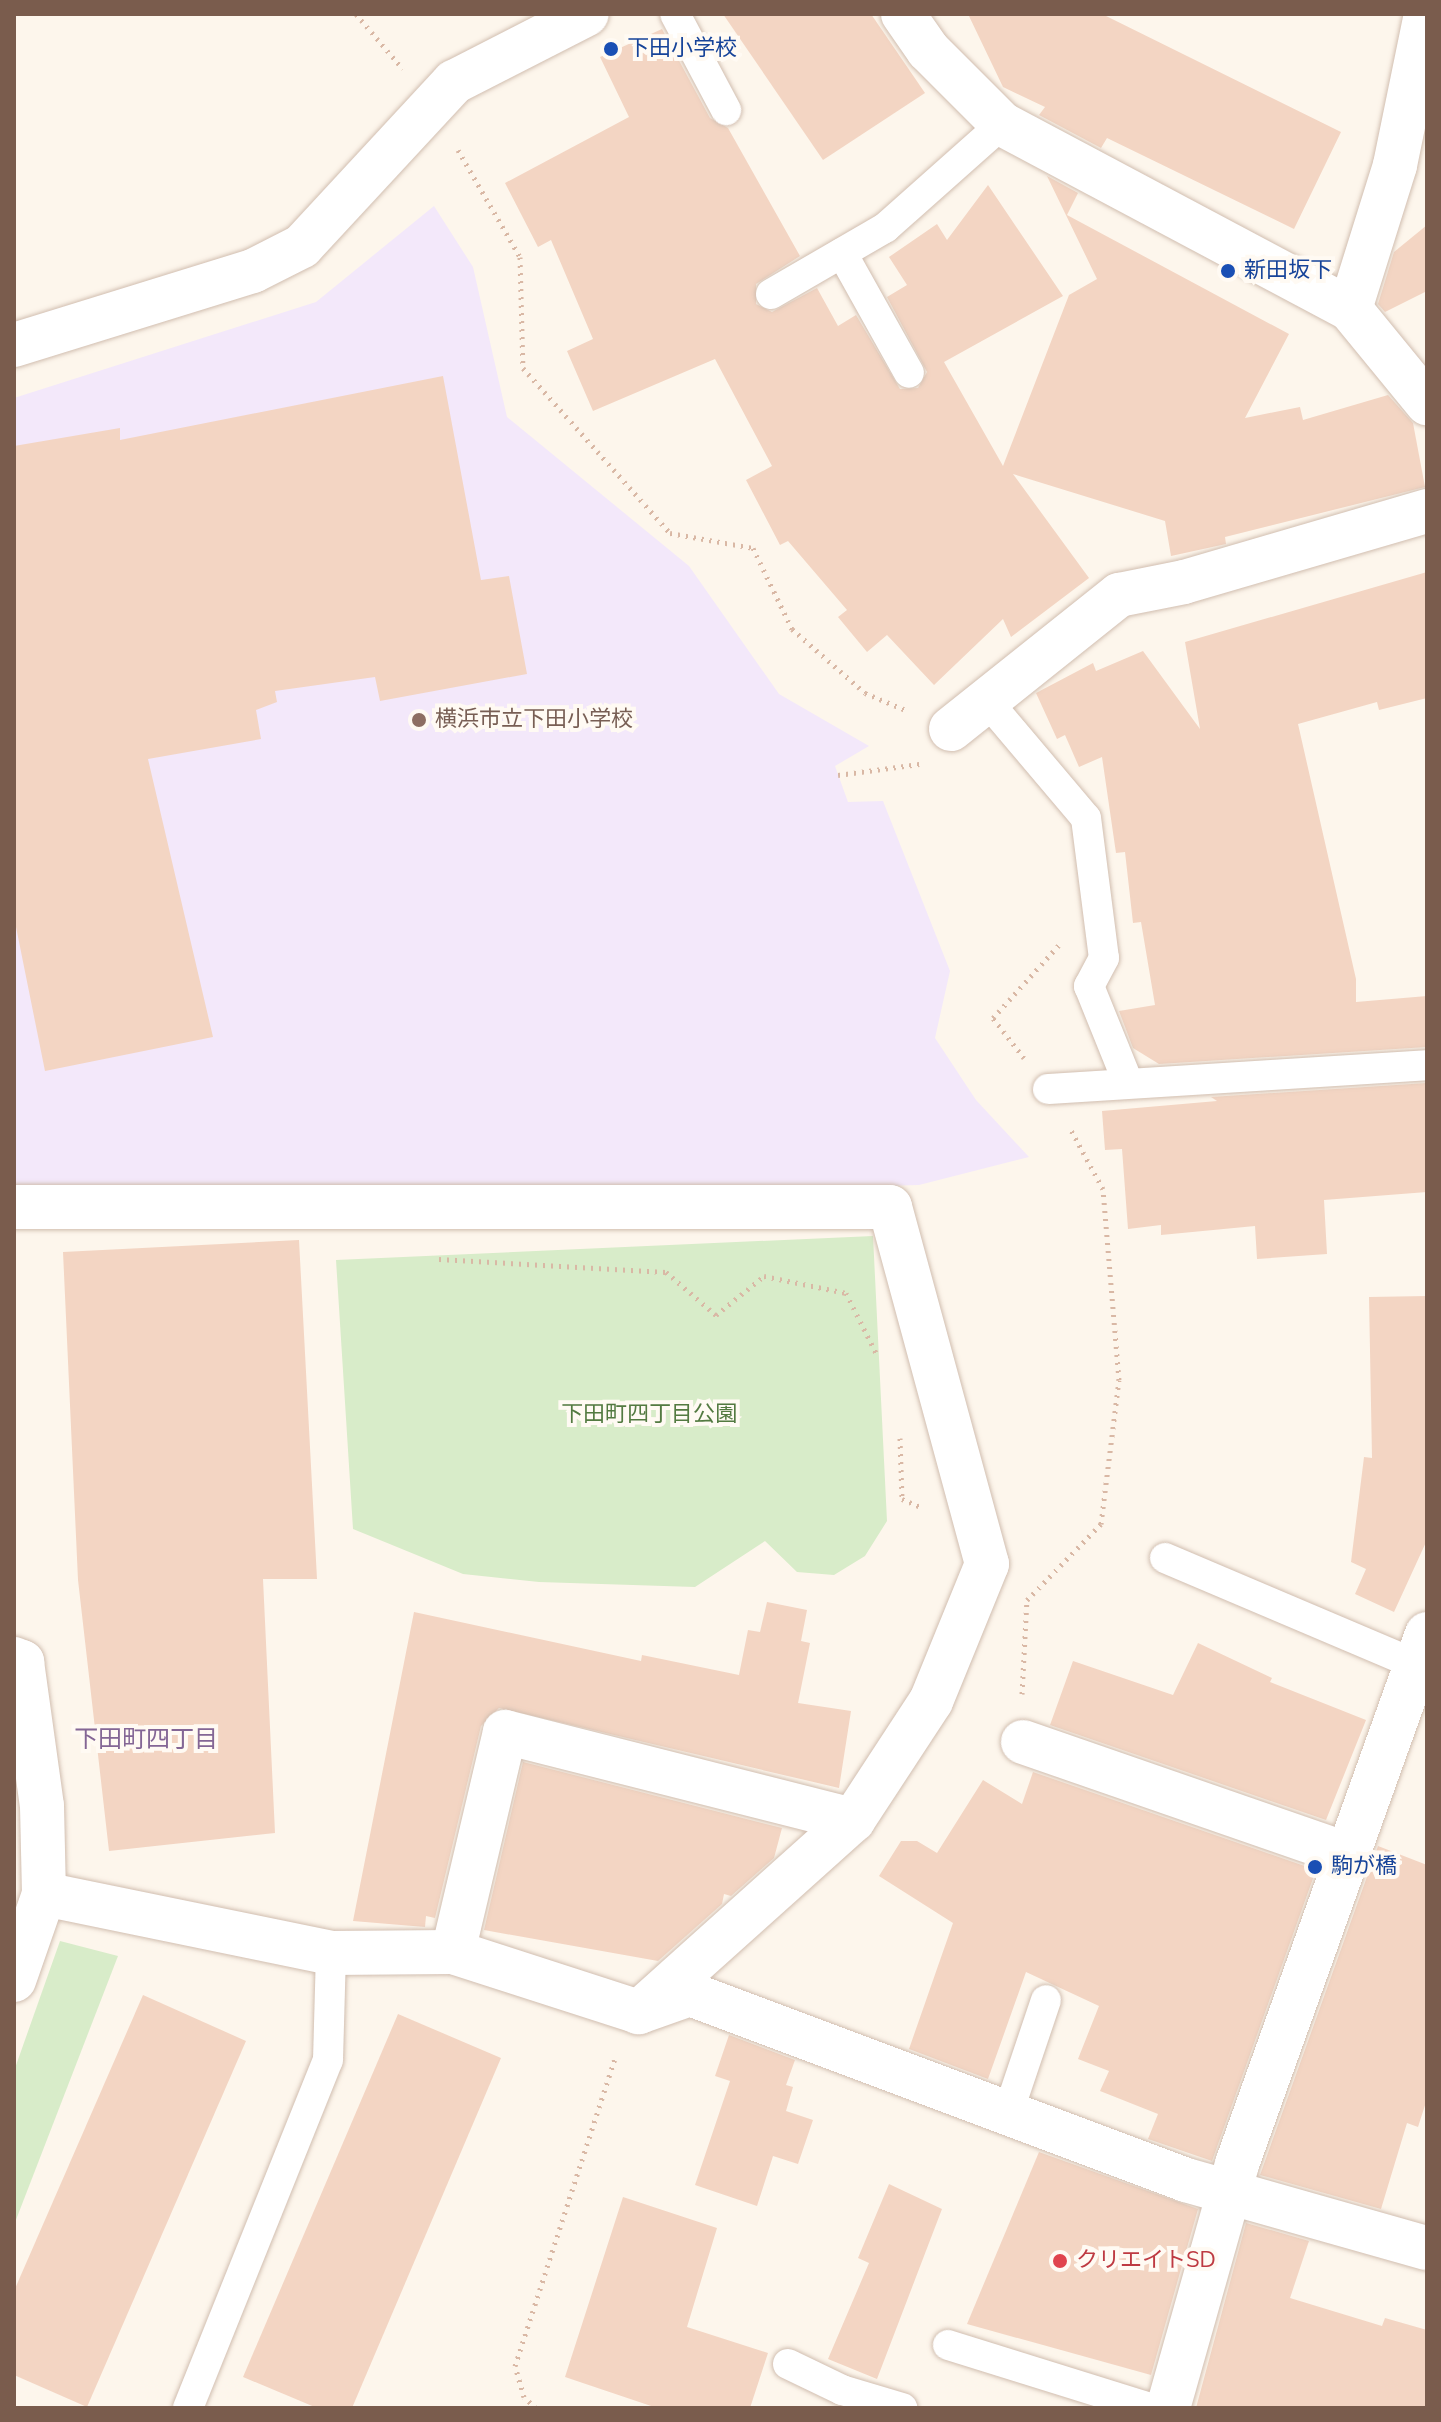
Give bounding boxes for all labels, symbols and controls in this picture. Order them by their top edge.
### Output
place label: 下田小学校 [627,36,737,62]
marker: 下田小学校 [602,40,620,58]
place label: 新田坂下 [1244,258,1332,284]
marker: 新田坂下 [1219,262,1237,280]
place label: 横浜市立下田小学校 [435,707,633,733]
marker: 横浜市立下田小学校 [410,711,428,729]
park label: 下田町四丁目公園 [561,1402,737,1428]
district label: 下田町四丁目 [74,1726,218,1754]
place label: 駒が橋 [1331,1854,1397,1880]
marker: 駒が橋 [1306,1858,1324,1876]
place label: クリエイトSD [1076,2248,1216,2274]
marker: クリエイトSD [1051,2252,1069,2270]

